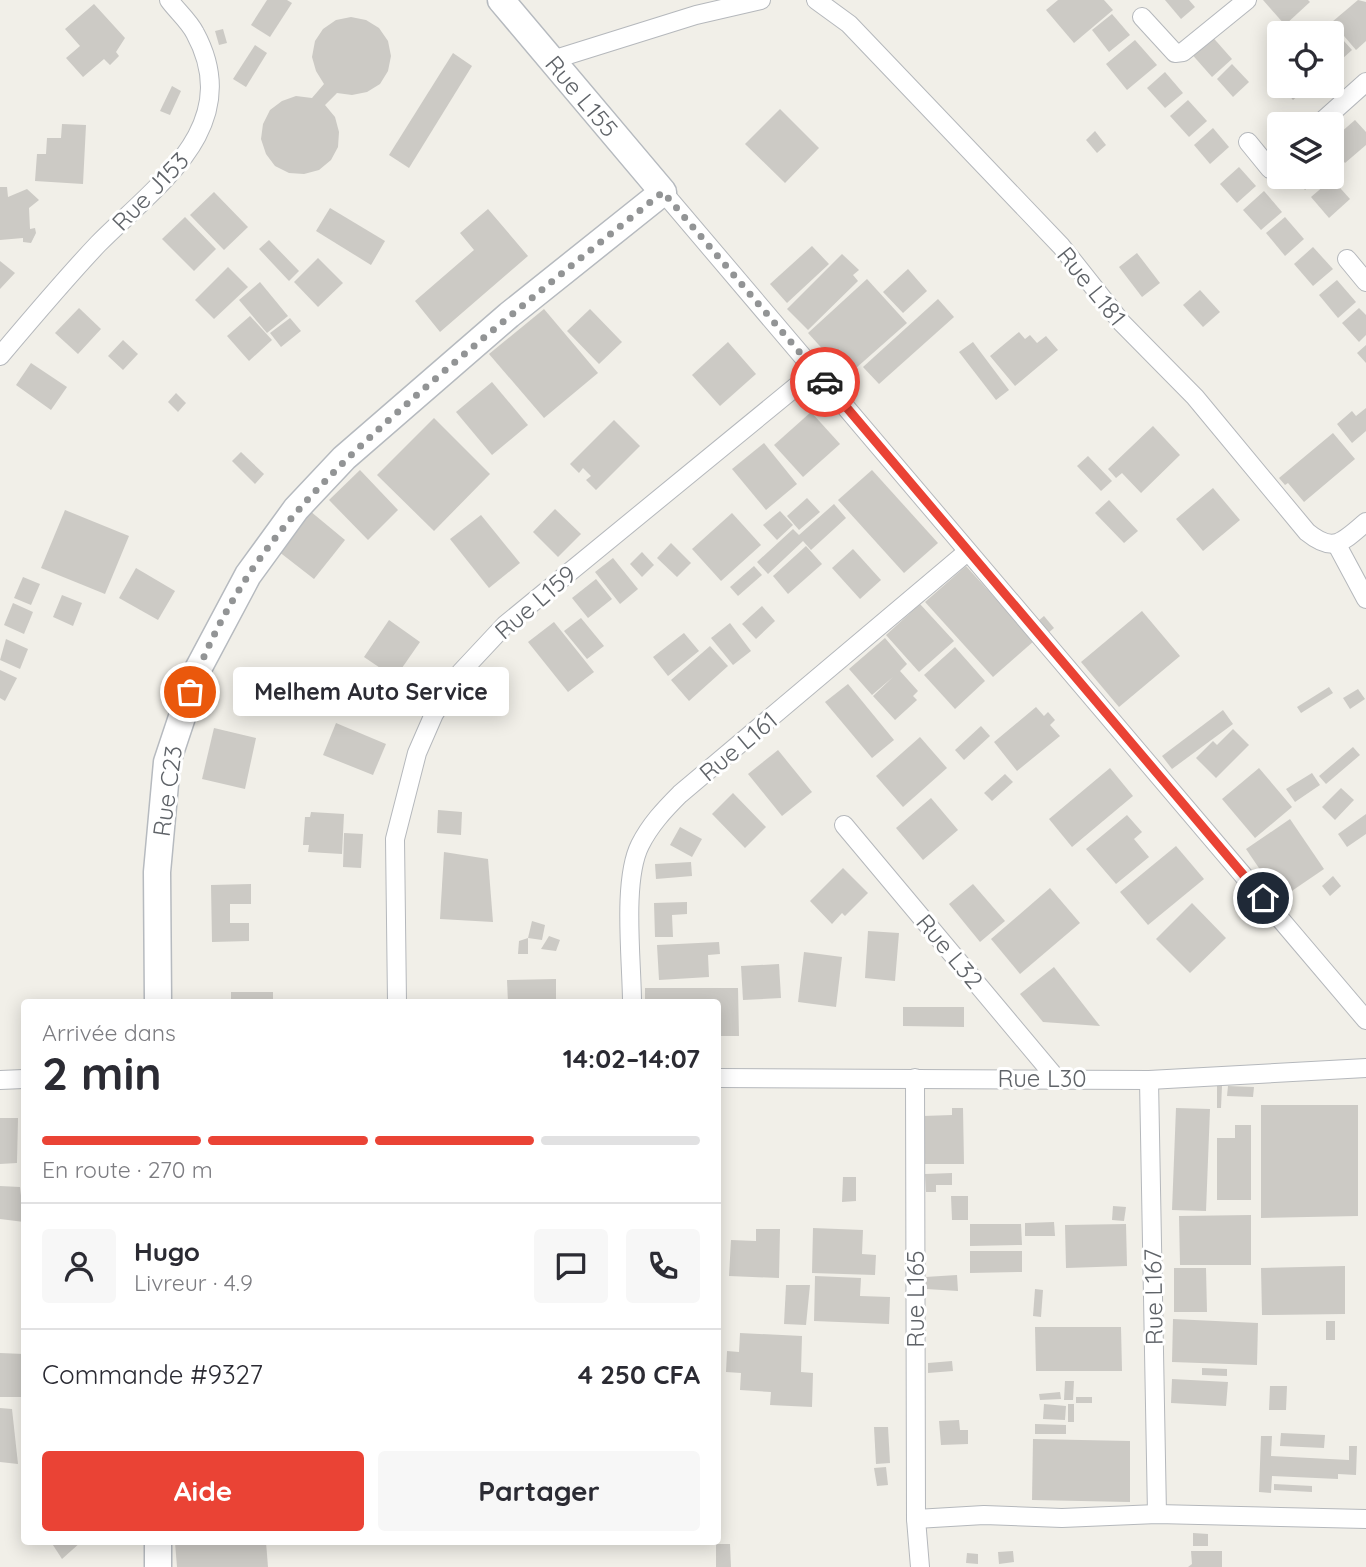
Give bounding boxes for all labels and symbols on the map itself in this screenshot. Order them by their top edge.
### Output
street label: Rue L155 [539,49,625,143]
street label: Rue J153 [105,145,195,237]
street label: Rue L181 [1051,240,1133,332]
courier [790,347,860,417]
street label: Rue L159 [488,559,582,645]
pin [160,662,220,722]
callout: Melhem Auto Service [232,668,508,716]
street label: Rue L161 [693,705,783,787]
street label: Rue C23 [146,744,188,838]
pin [1233,868,1293,928]
street label: Rue L32 [910,908,990,994]
street label: Rue L30 [997,1063,1087,1093]
street label: Rue L167 [1137,1249,1169,1345]
street label: Rue L165 [900,1250,930,1348]

